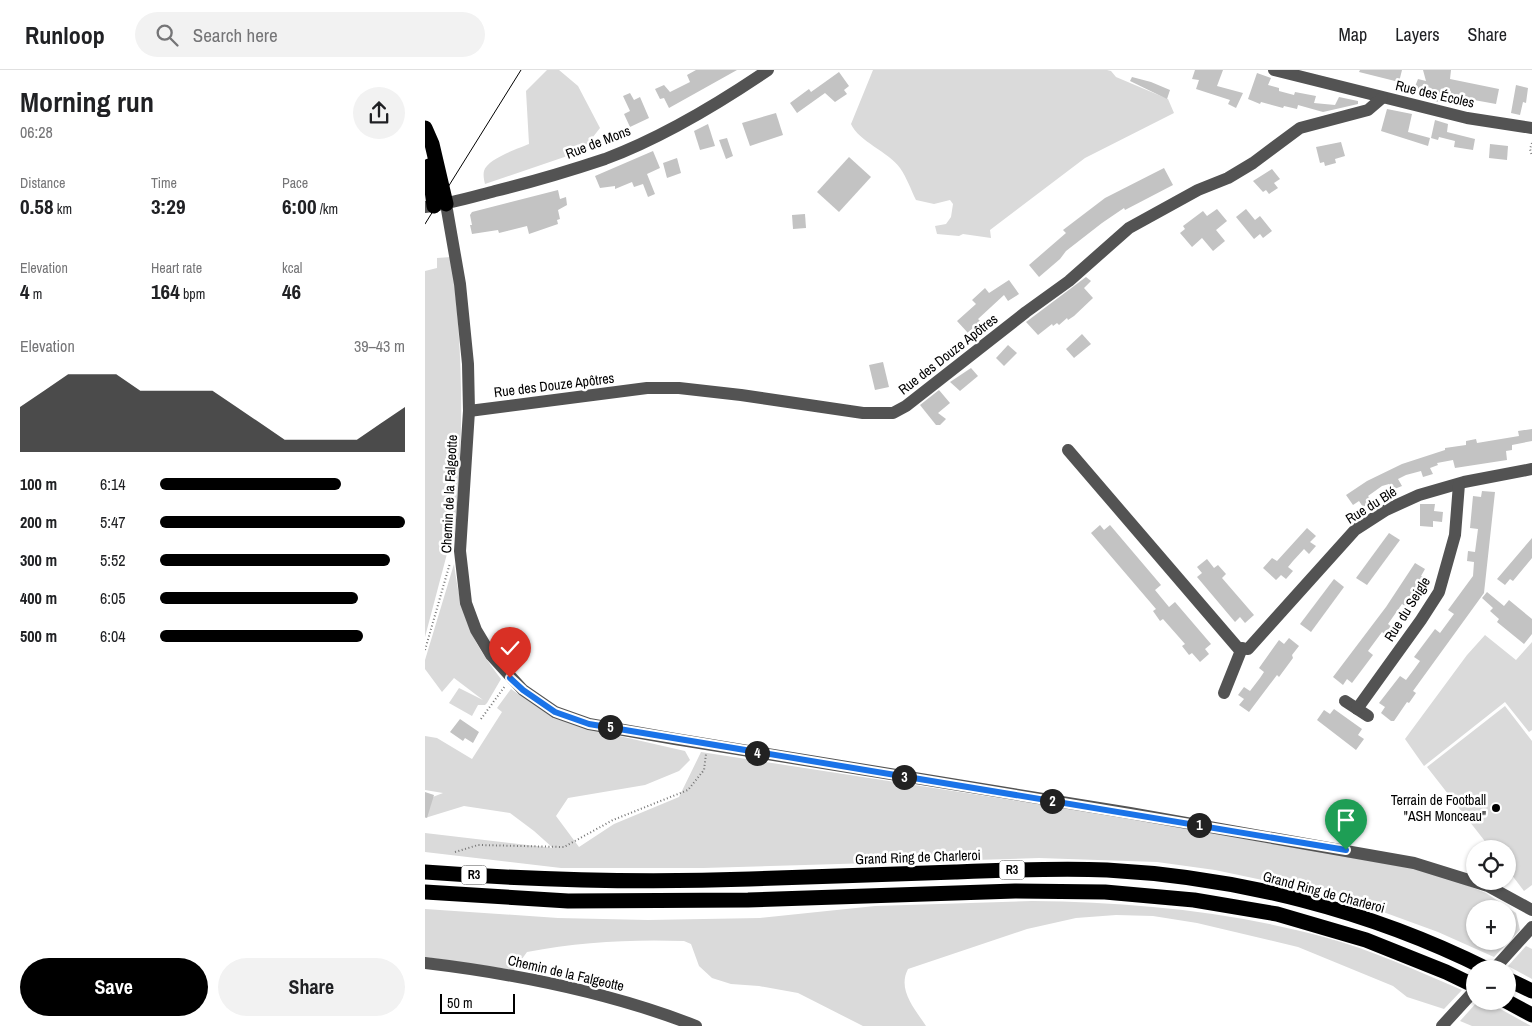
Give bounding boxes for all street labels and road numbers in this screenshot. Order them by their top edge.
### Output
street label: Rue des Écoles [1394,76,1476,112]
street label: Rue de Mons [563,121,633,163]
street label: Rue des Douze Apôtres [895,309,1002,398]
street label: Rue des Douze Apôtres [493,369,616,401]
street label: Chemin de la Falgeotte [437,434,461,554]
street label: Rue du Blé [1342,482,1400,528]
street label: Rue du Seigle [1380,573,1434,645]
street label: Grand Ring de Charleroi [855,846,981,868]
road number: R3 [999,860,1025,880]
road number: R3 [461,866,487,884]
street label: Grand Ring de Charleroi [1261,867,1387,917]
street label: Chemin de la Falgeotte [506,951,626,995]

